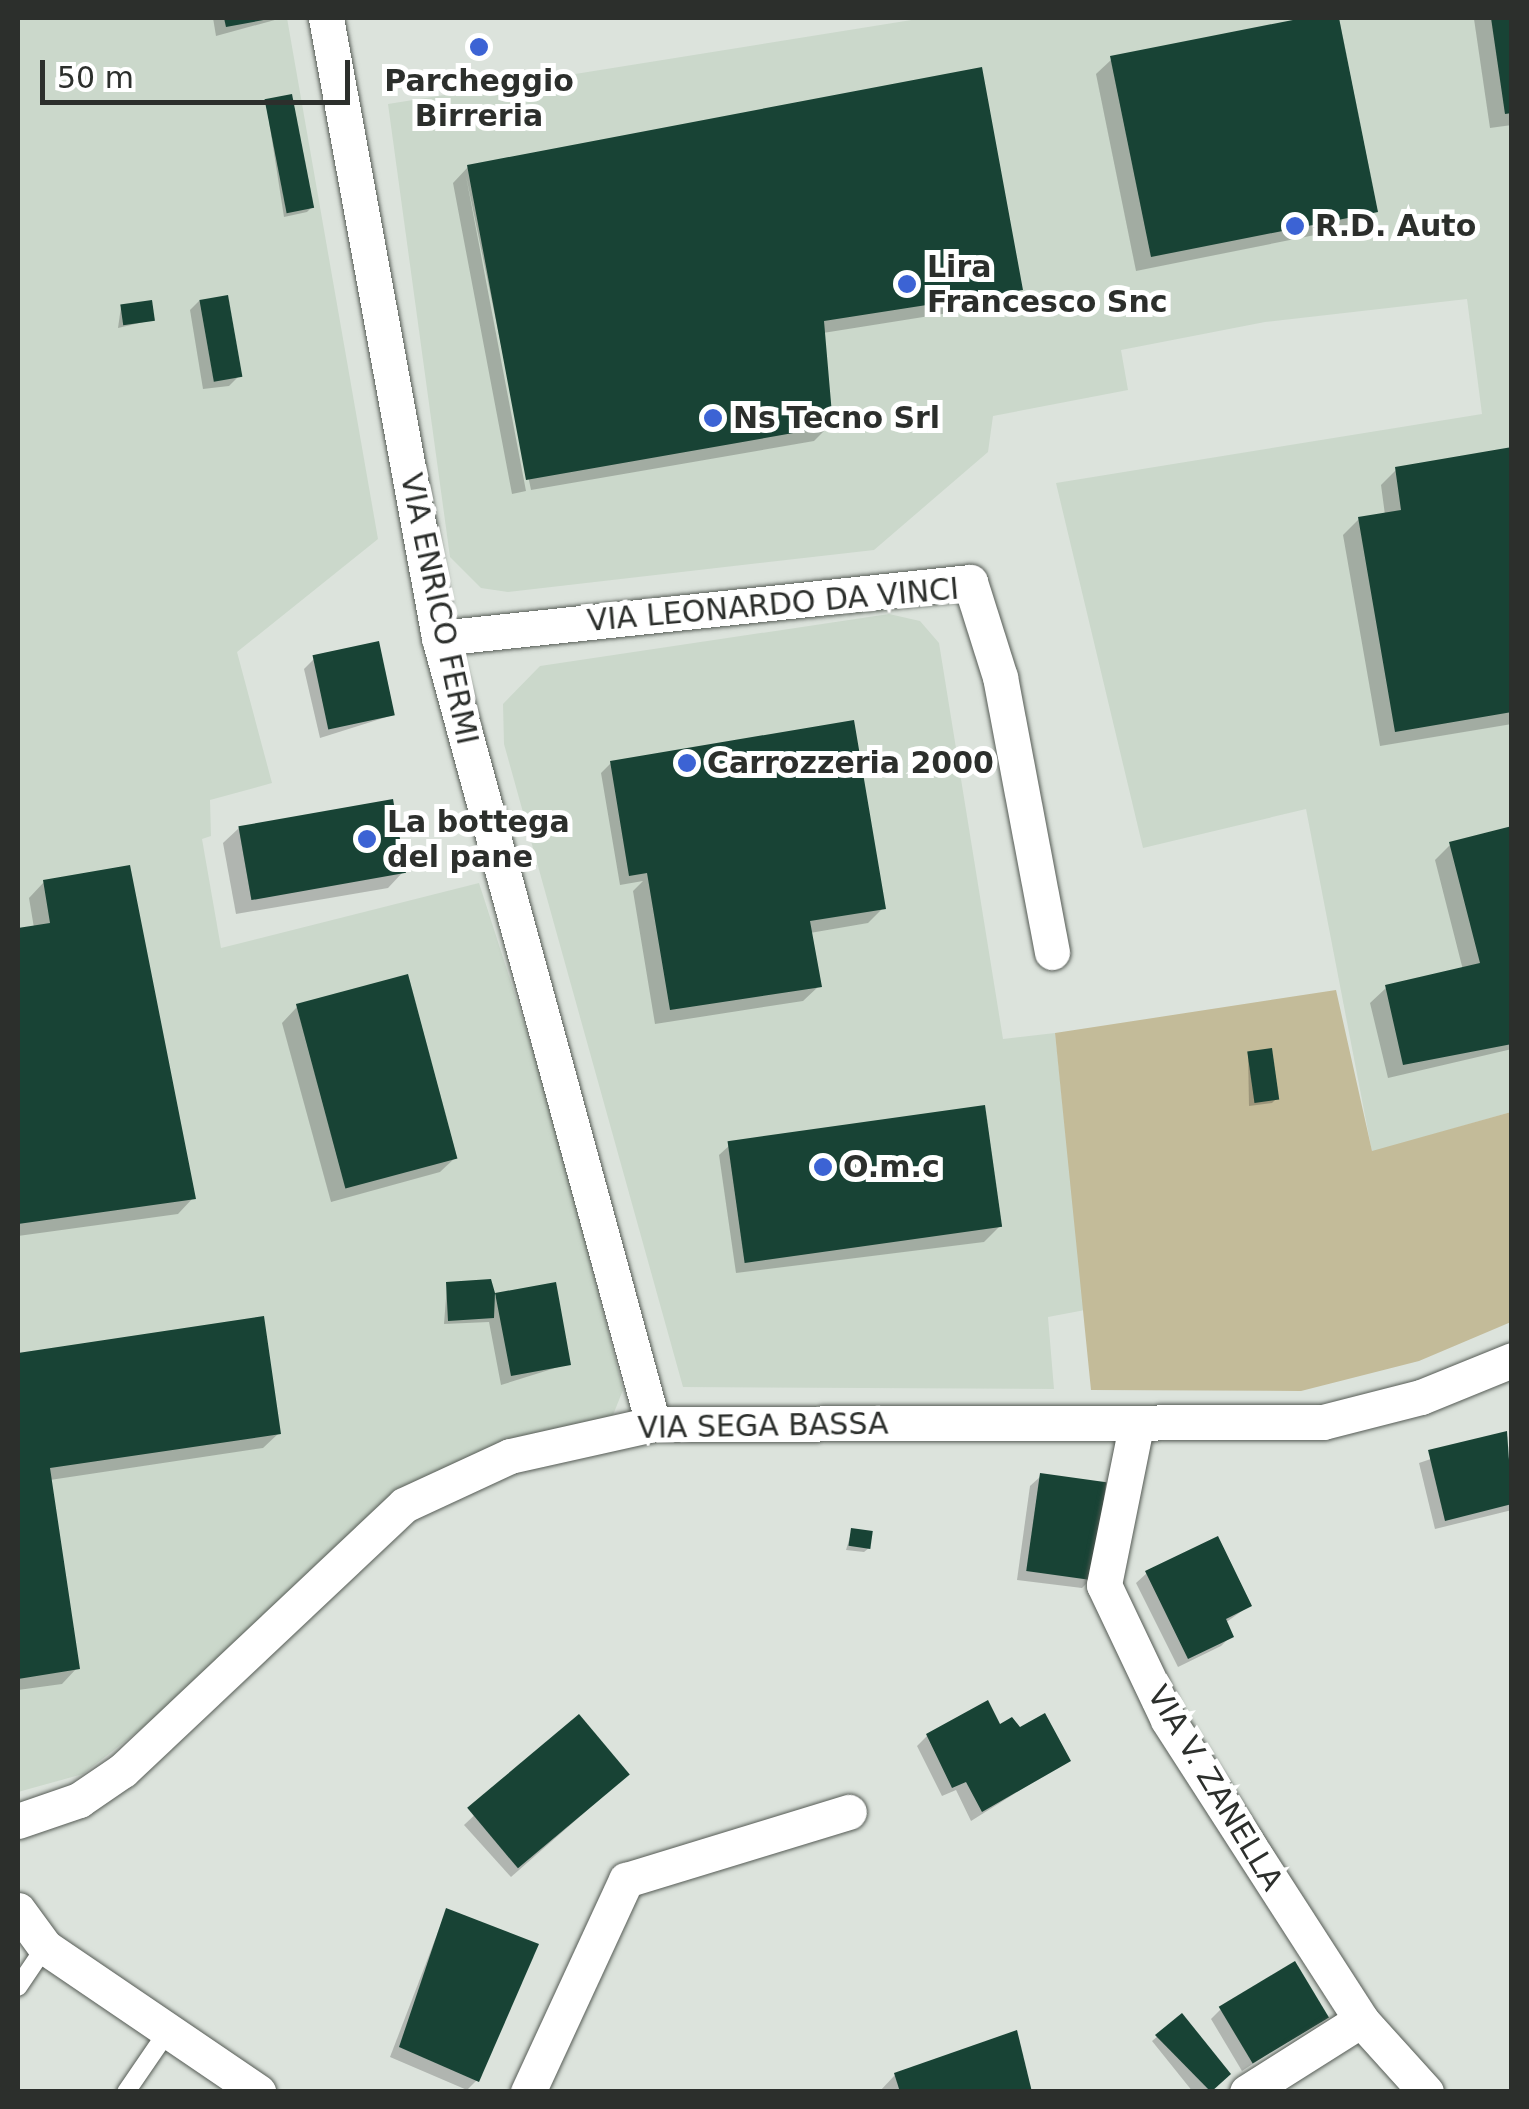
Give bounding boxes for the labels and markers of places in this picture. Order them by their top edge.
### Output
marker: Parcheggio Birreria [468,36,490,58]
place label: Parcheggio Birreria [384,63,574,134]
place label: R.D. Auto [1315,208,1476,244]
marker: R.D. Auto [1284,215,1306,237]
place label: Lira Francesco Snc [927,249,1168,320]
marker: Lira Francesco Snc [896,273,918,295]
place label: Ns Tecno Srl [733,400,940,436]
marker: Ns Tecno Srl [702,407,724,429]
place label: Carrozzeria 2000 [707,745,994,781]
marker: Carrozzeria 2000 [676,752,698,774]
place label: La bottega del pane [387,804,570,874]
marker: La bottega del pane [356,828,378,850]
place label: O.m.c [843,1149,940,1185]
marker: O.m.c [812,1156,834,1178]

